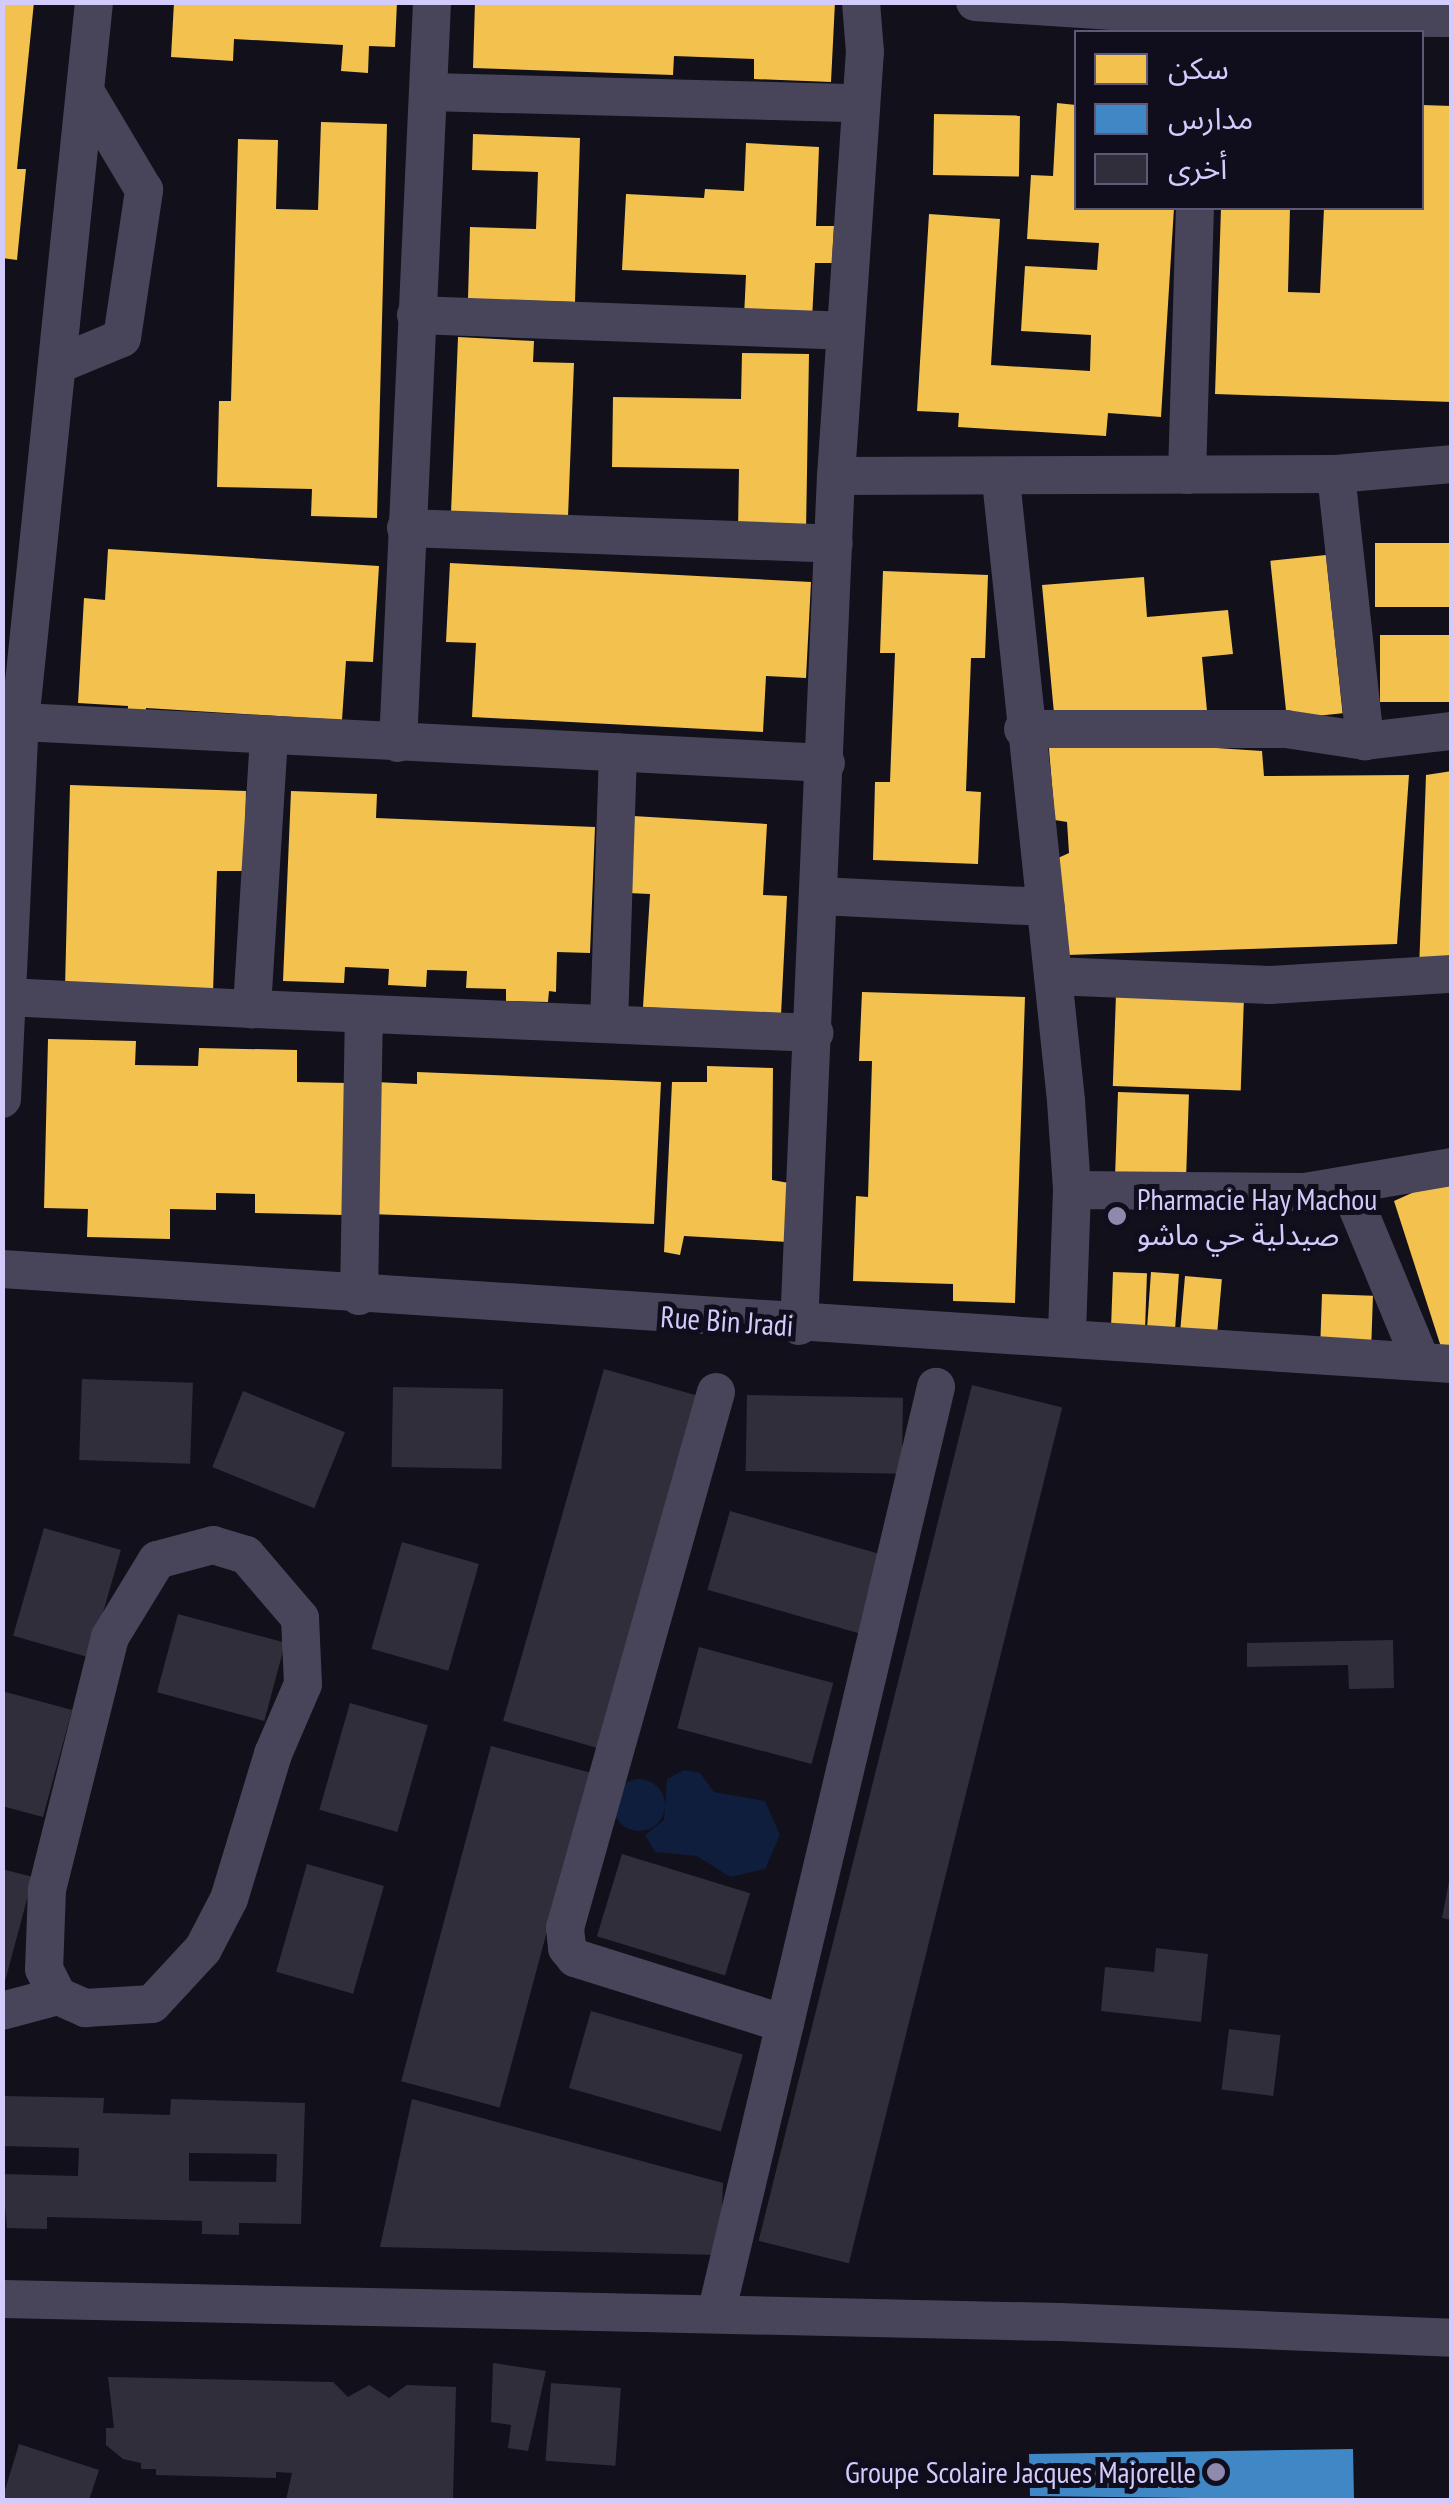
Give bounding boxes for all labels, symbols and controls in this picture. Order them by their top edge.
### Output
legend [1074,30,1424,210]
text: سكن [1168,48,1229,87]
text: مدارس [1168,98,1253,137]
text: أخرى [1168,148,1227,187]
place label: Pharmacie Hay Machou صيدلية حي ماشو [1137,1181,1378,1252]
marker: Pharmacie Hay Machou صيدلية حي ماشو [1106,1205,1128,1227]
street label: Rue Bin Jradi [659,1298,795,1344]
place label: Groupe Scolaire Jacques Majorelle [845,2454,1196,2490]
marker: Groupe Scolaire Jacques Majorelle [1205,2461,1227,2483]

